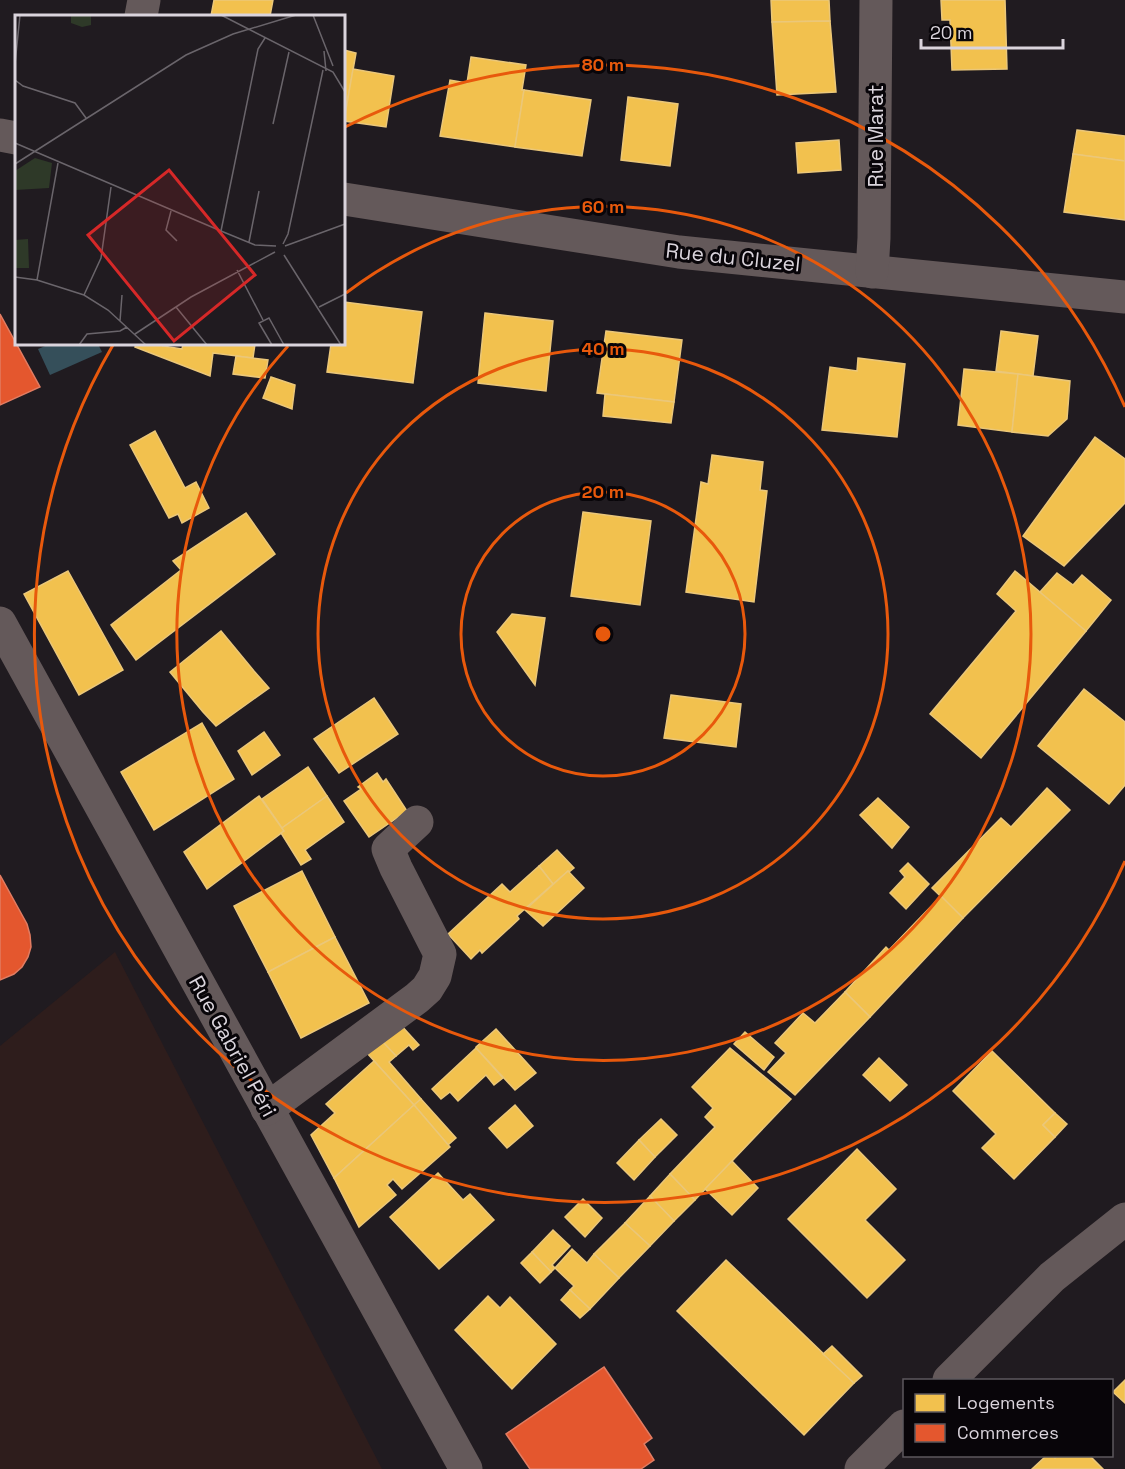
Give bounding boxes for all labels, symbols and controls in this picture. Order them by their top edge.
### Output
scale bar [921,12,1064,50]
inset map [15,15,345,345]
text: 20 m [930,21,973,44]
text: 80 m [582,53,624,76]
street label: Rue Marat [862,85,889,187]
text: 60 m [582,195,624,218]
street label: Rue du Cluzel [664,237,802,277]
text: 40 m [581,337,625,360]
text: 20 m [582,480,624,503]
centre of rings [593,624,613,644]
street label: Rue Gabriel Péri [183,971,283,1121]
legend [903,1379,1113,1457]
text: Logements [957,1391,1055,1414]
text: Commerces [957,1421,1059,1444]

